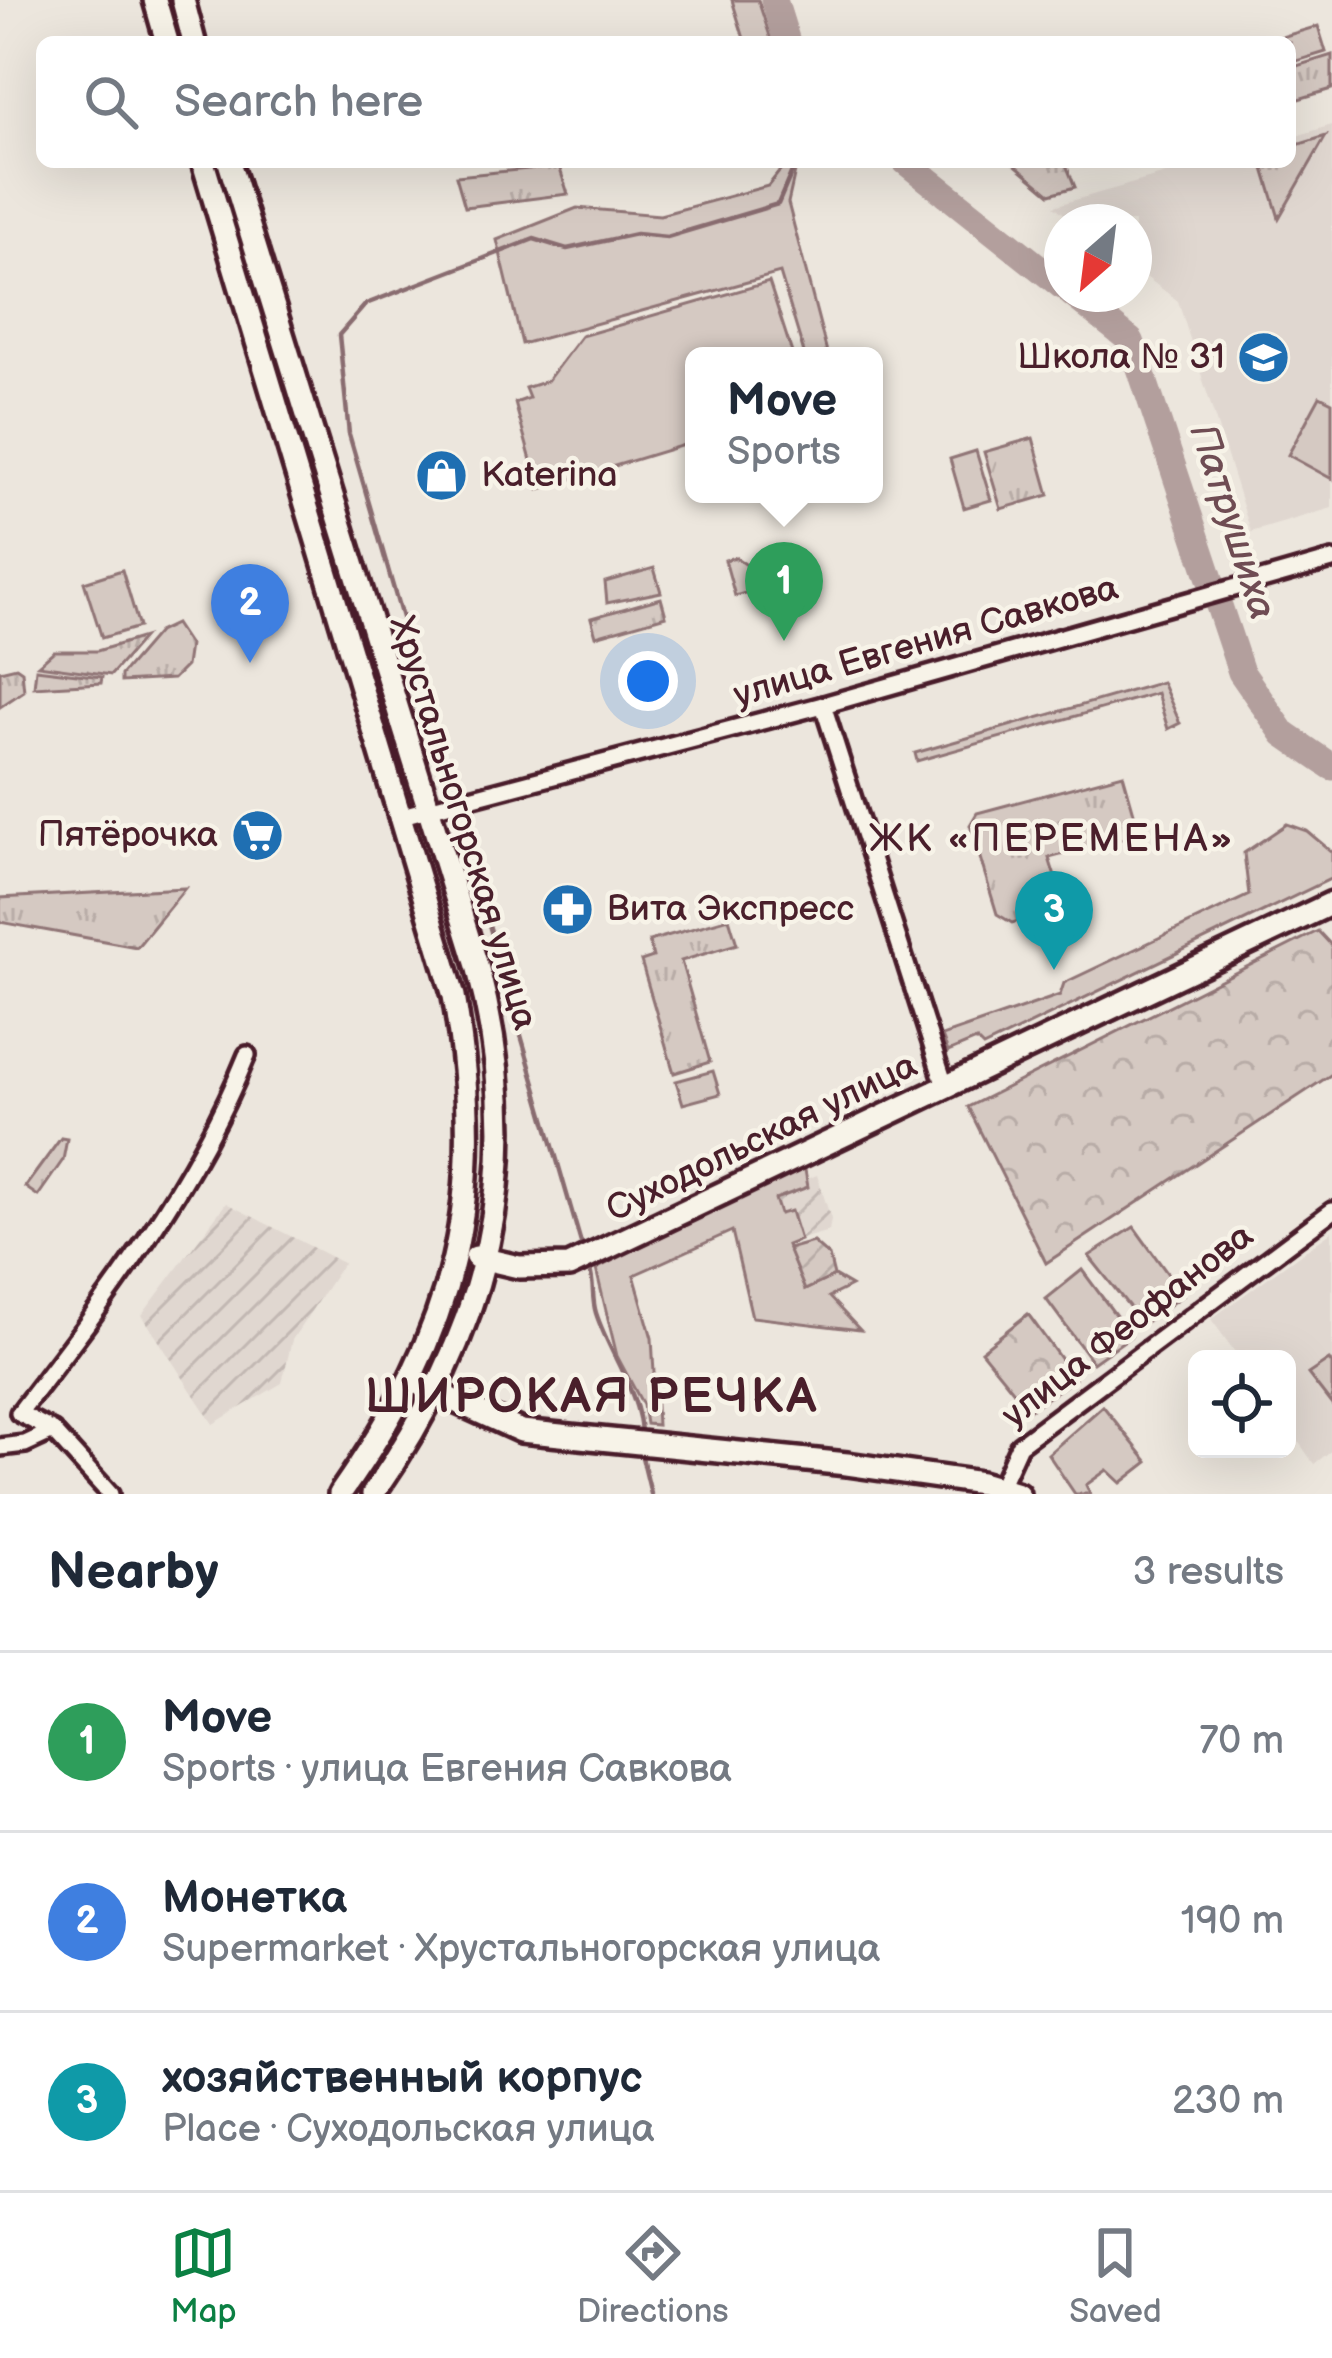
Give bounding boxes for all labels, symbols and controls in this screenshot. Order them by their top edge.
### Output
search box [36,36,1296,168]
icon: search [78,69,144,135]
text: Search here [174,75,423,130]
north arrow [1044,204,1152,312]
school or university icon: Школа № 31 [1236,329,1292,385]
place label: Школа № 31 [1017,336,1225,379]
popup [685,347,883,503]
text: Move [727,374,837,429]
water label: Патрушиха [1178,418,1286,626]
text: Sports [727,429,841,476]
shop icon: Katerina [414,447,470,503]
place label: Katerina [481,454,618,497]
pin: 1 [745,542,823,641]
pin: 2 [211,564,289,663]
street label: улица Евгения Савкова [729,567,1123,717]
street label: Хрустальногорская улица [380,611,546,1035]
your location [618,651,678,711]
supermarket icon: Пятёрочка [229,807,285,863]
place label: Пятёрочка [38,814,218,857]
district label: ЖК «ПЕРЕМЕНА» [869,816,1235,863]
pin: 3 [1015,871,1093,970]
pharmacy icon: Вита Экспресс [540,881,596,937]
place label: Вита Экспресс [607,888,854,931]
street label: Суходольская улица [600,1044,924,1232]
street label: улица Феофанова [994,1215,1262,1437]
map controls [1188,1350,1296,1458]
button: locate [1188,1350,1296,1458]
district label: ШИРОКАЯ РЕЧКА [365,1369,819,1426]
text: Nearby [48,1542,219,1603]
text: 3 results [1132,1549,1284,1596]
text: Move [162,1691,272,1746]
text: 1 [79,1718,95,1765]
text: 70 m [1199,1718,1284,1765]
text: Sports · улица Евгения Савкова [162,1746,732,1793]
text: Монетка [162,1871,347,1926]
text: 2 [75,1898,99,1945]
text: 190 m [1181,1898,1284,1945]
text: Supermarket · Хрустальногорская улица [162,1926,881,1973]
text: хозяйственный корпус [162,2051,642,2106]
text: 3 [76,2078,98,2125]
text: 230 m [1172,2078,1284,2125]
text: Place · Суходольская улица [162,2106,655,2153]
tab: Map [170,2220,237,2332]
tab: Directions [577,2220,729,2332]
tab: Saved [1069,2220,1162,2332]

